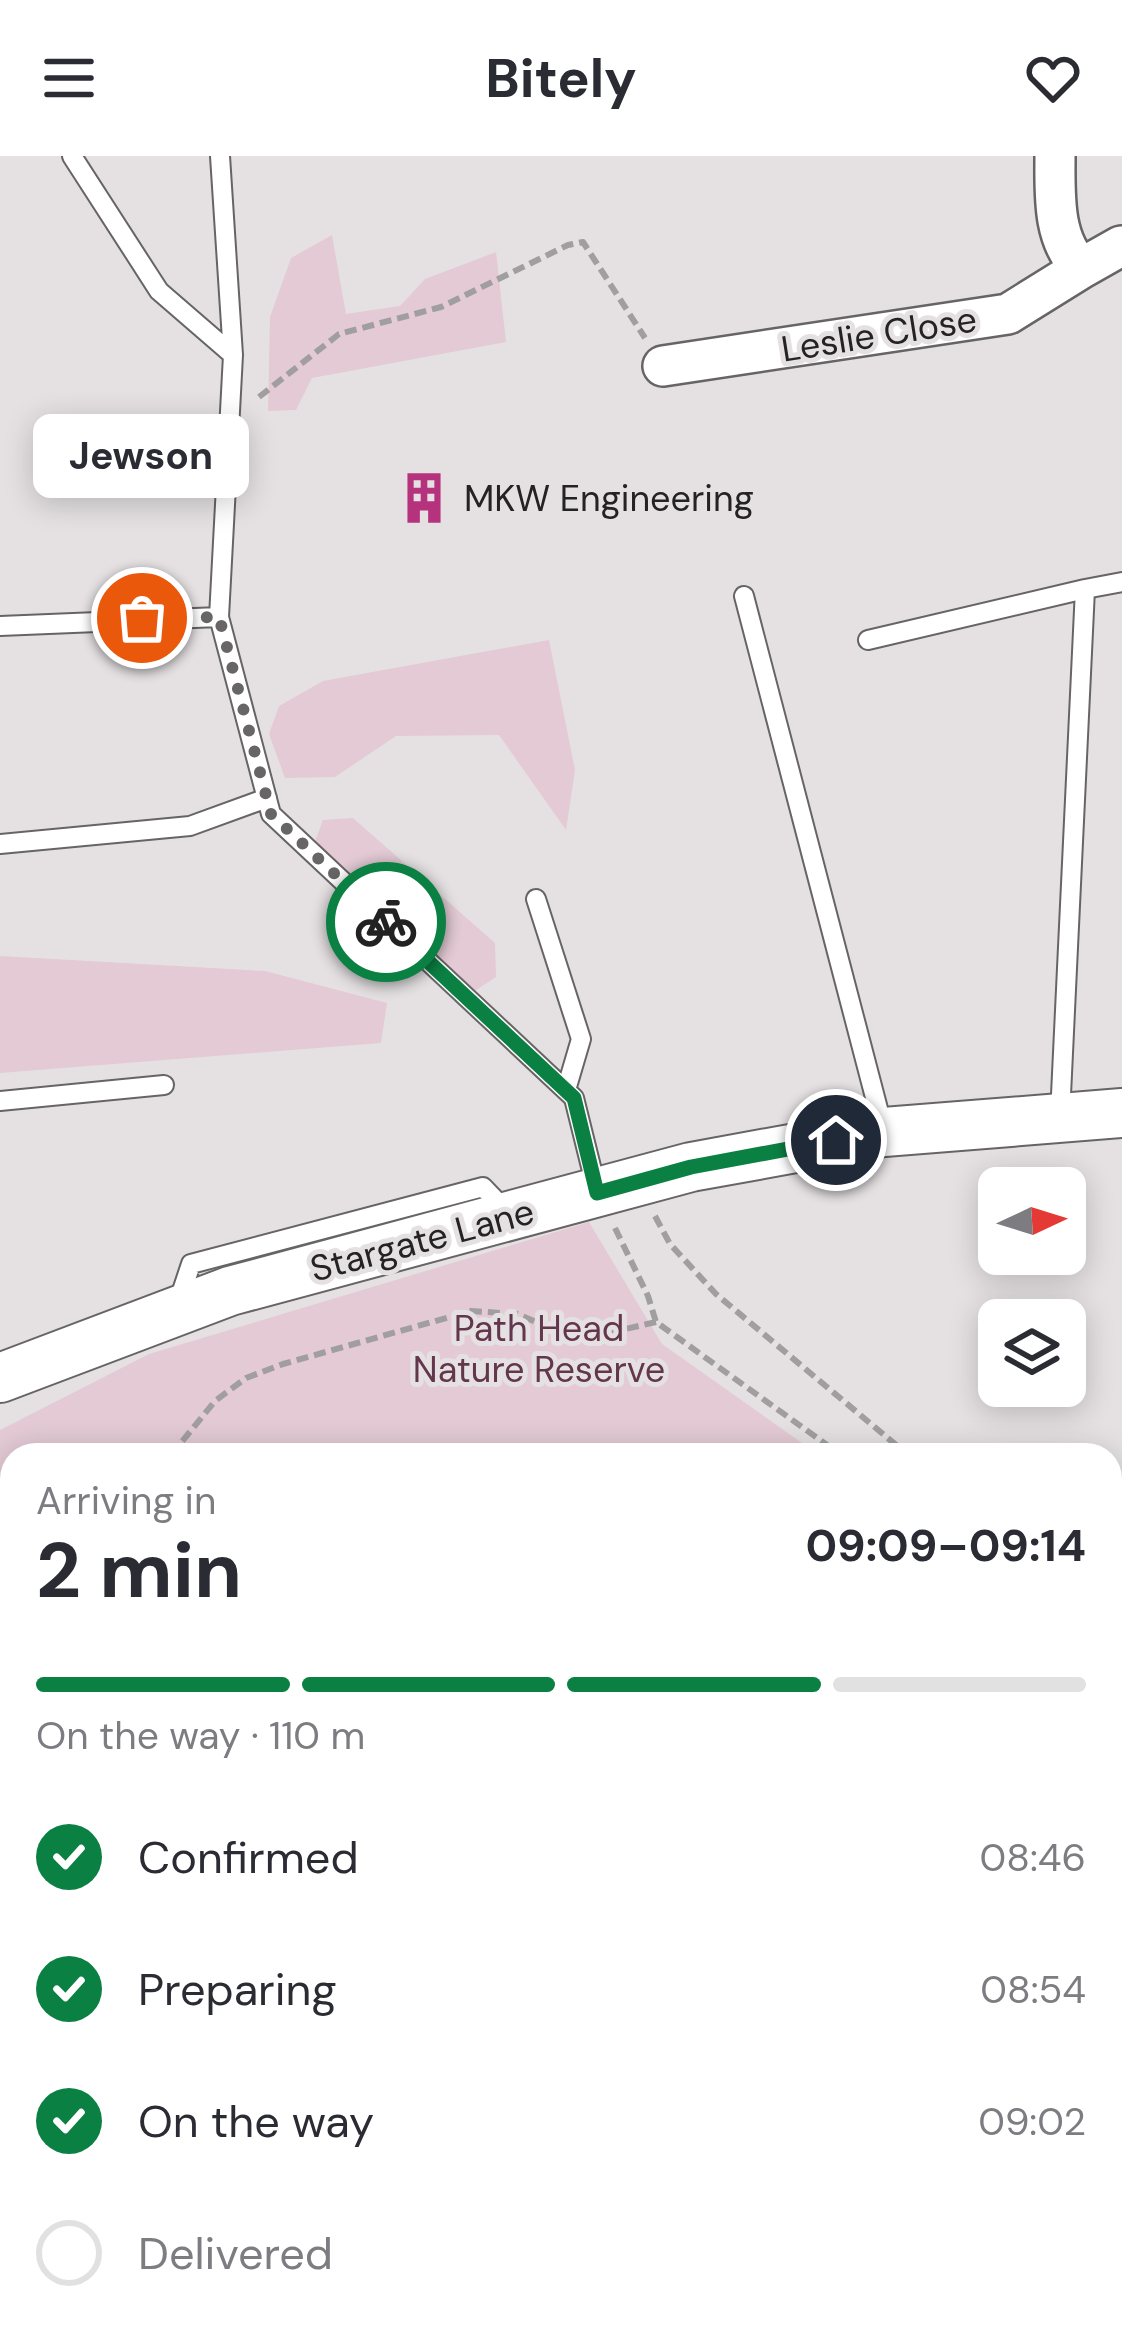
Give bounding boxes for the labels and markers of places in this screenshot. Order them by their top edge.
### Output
callout: Jewson [34,414,250,498]
building icon: MKW Engineering [395,469,453,527]
place label: MKW Engineering [464,475,754,522]
pin [91,567,193,669]
pin [785,1089,887,1191]

